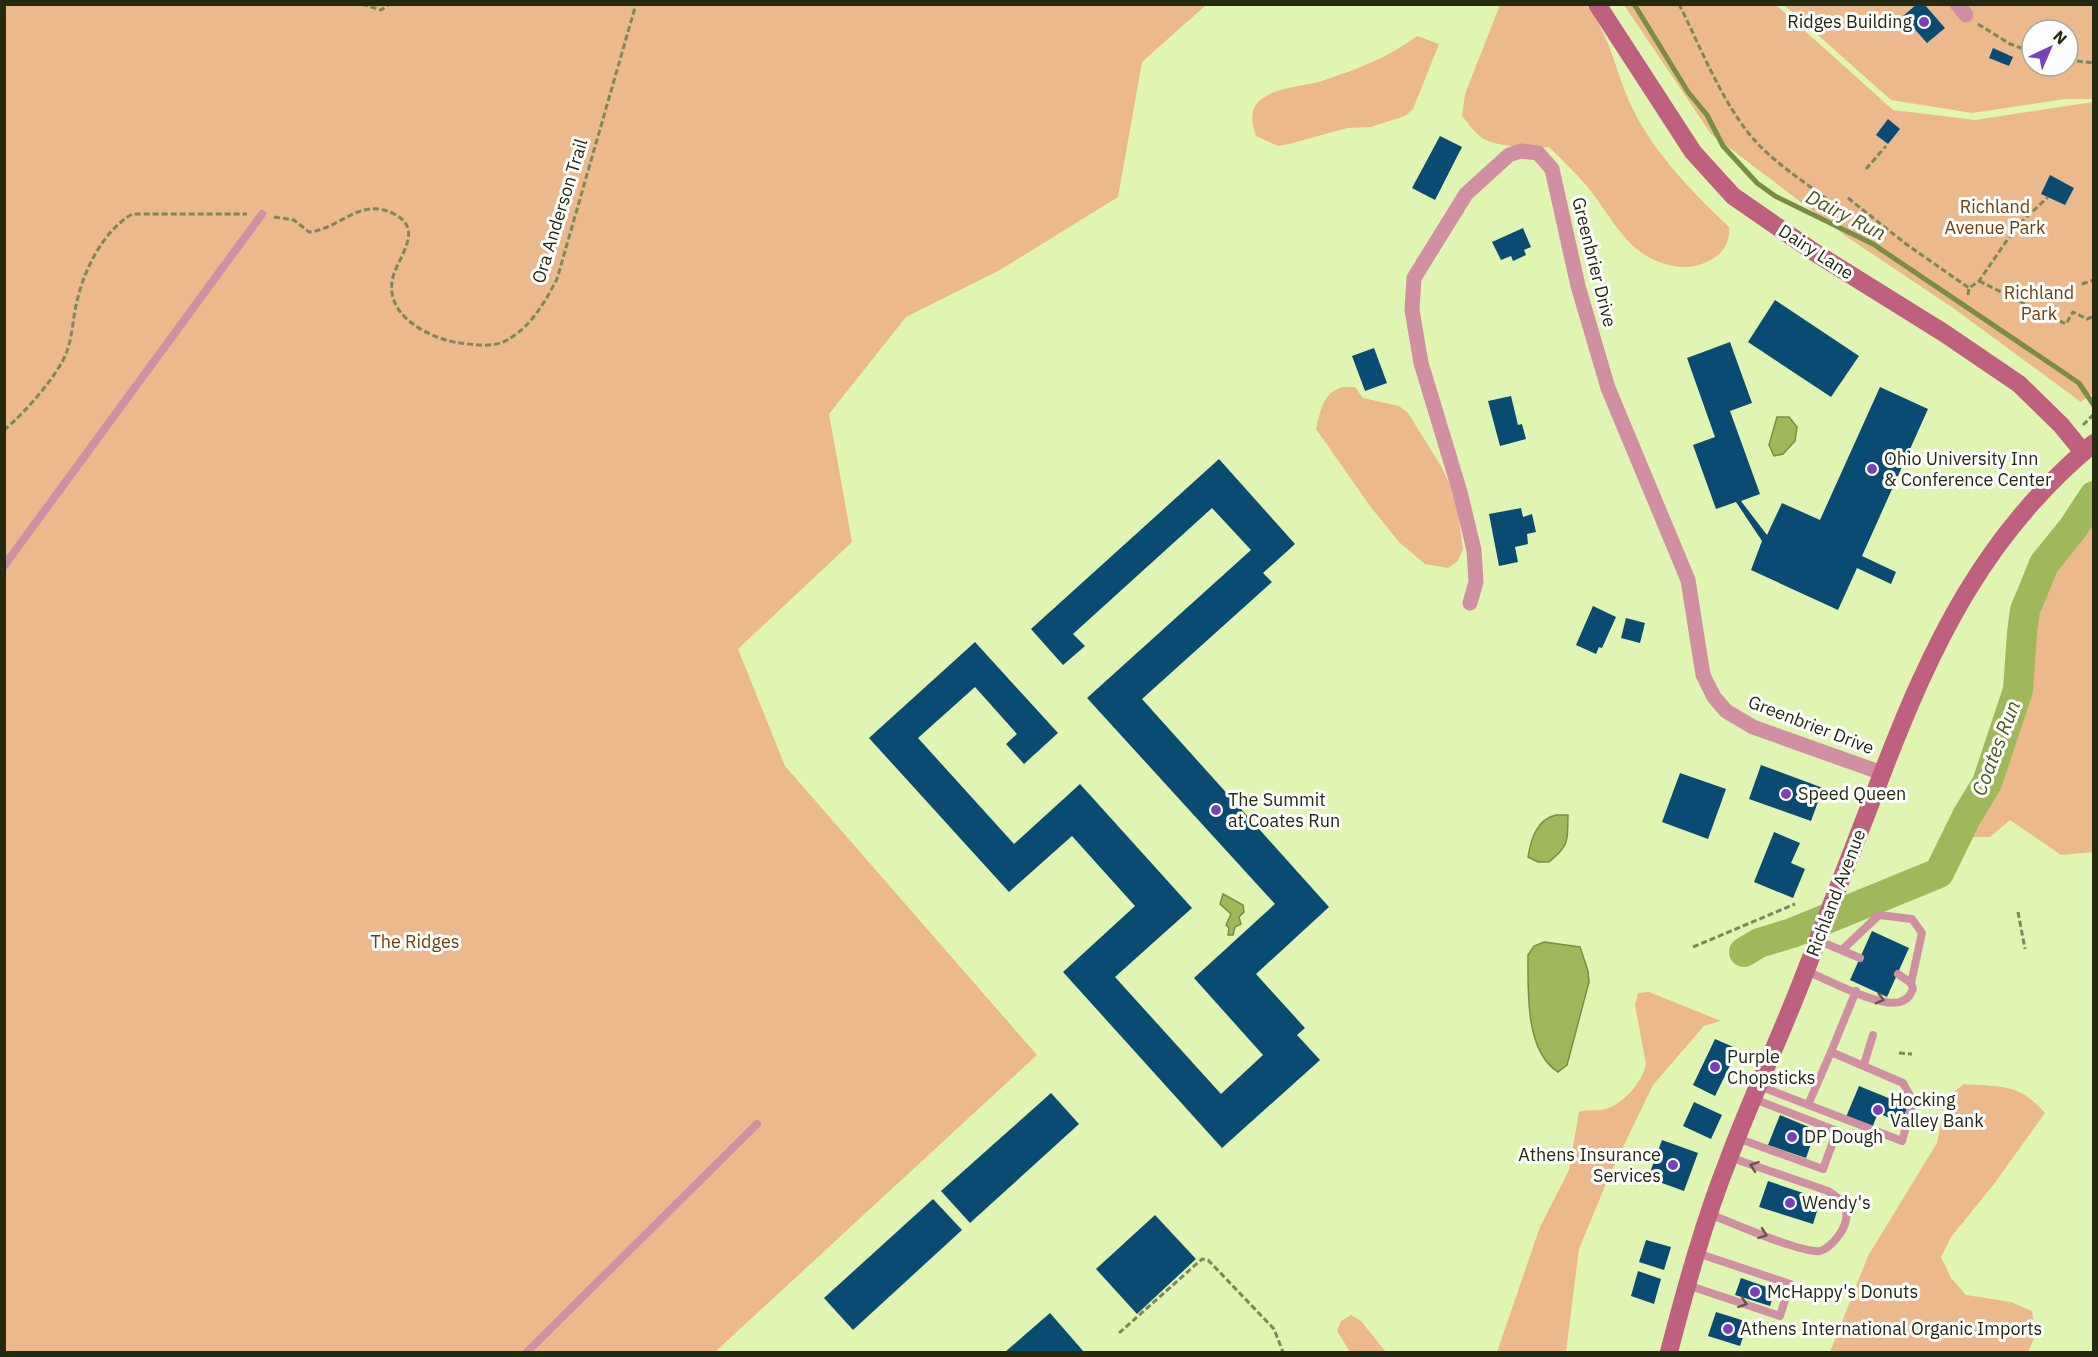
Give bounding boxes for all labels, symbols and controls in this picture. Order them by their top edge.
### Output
place label: Ridges Building [1787,10,1912,33]
marker: Ridges Building [1917,15,1931,29]
north arrow [2020,18,2080,78]
text: N [2049,26,2072,48]
street label: Ora Anderson Trail [527,136,593,286]
water label: Dairy Run [1802,183,1891,246]
street label: Greenbrier Drive [1567,195,1622,329]
park label: Richland Avenue Park [1945,195,2046,239]
street label: Dairy Lane [1774,219,1858,284]
park label: Richland Park [2004,281,2074,325]
place label: Ohio University Inn & Conference Center [1884,447,2052,491]
marker: Ohio University Inn & Conference Center [1865,462,1879,476]
street label: Greenbrier Drive [1745,690,1878,759]
water label: Coates Run [1965,696,2026,799]
place label: Speed Queen [1798,782,1906,805]
marker: Speed Queen [1779,787,1793,801]
place label: The Summit at Coates Run [1228,788,1340,832]
marker: The Summit at Coates Run [1209,803,1223,817]
street label: Richland Avenue [1801,826,1870,960]
park label: The Ridges [370,930,460,953]
one-way arrow [1875,992,1885,1005]
place label: Purple Chopsticks [1727,1045,1816,1089]
marker: Purple Chopsticks [1708,1060,1722,1074]
place label: Hocking Valley Bank [1890,1088,1984,1132]
marker: Hocking Valley Bank [1871,1103,1885,1117]
place label: DP Dough [1804,1125,1883,1148]
marker: DP Dough [1785,1130,1799,1144]
place label: Athens Insurance Services [1518,1143,1661,1187]
marker: Athens Insurance Services [1666,1158,1680,1172]
one-way arrow [1749,1161,1760,1174]
place label: Wendy's [1802,1191,1871,1214]
marker: Wendy's [1783,1196,1797,1210]
one-way arrow [1757,1227,1768,1240]
place label: McHappy's Donuts [1767,1280,1918,1303]
marker: McHappy's Donuts [1748,1285,1762,1299]
one-way arrow [1737,1296,1748,1309]
place label: Athens International Organic Imports [1740,1317,2042,1340]
marker: Athens International Organic Imports [1721,1322,1735,1336]

